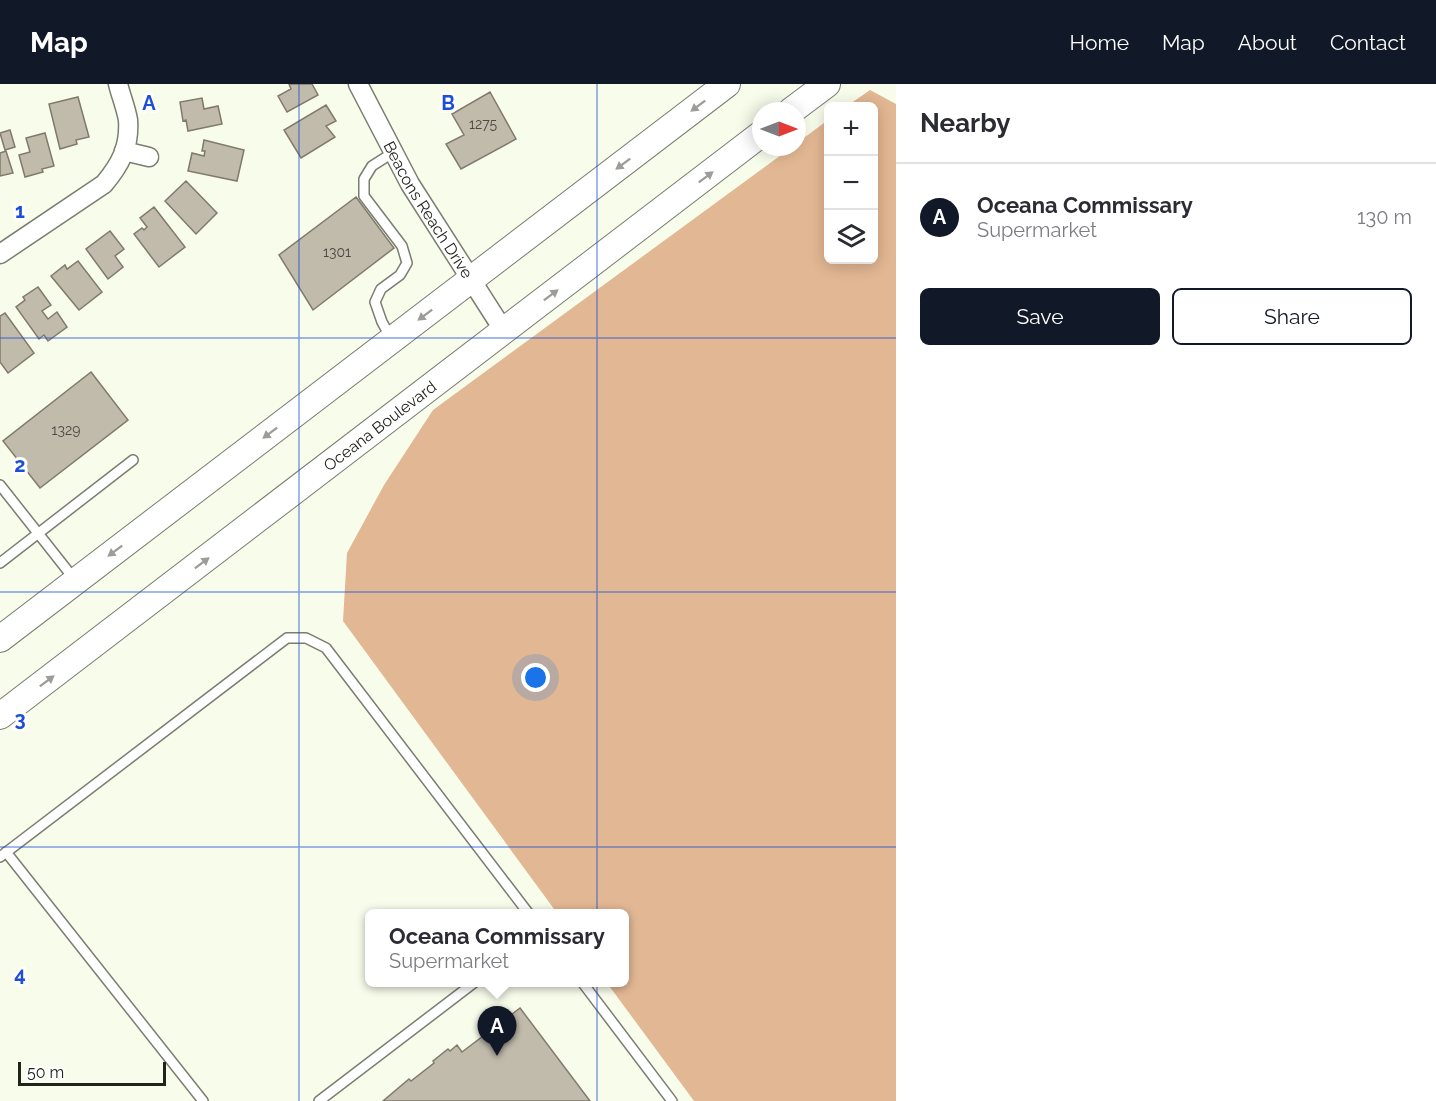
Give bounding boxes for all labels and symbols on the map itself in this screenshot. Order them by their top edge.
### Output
text: A [142,91,156,115]
text: B [441,91,455,115]
one-way arrow [691,100,707,112]
north arrow [752,102,806,156]
house number: 1275 [469,116,497,132]
street label: Beacons Reach Drive [380,138,477,282]
one-way arrow [615,157,631,170]
one-way arrow [698,171,713,183]
text: 1 [15,199,25,223]
house number: 1301 [323,244,351,260]
one-way arrow [543,290,558,302]
one-way arrow [417,308,433,321]
street label: Oceana Boulevard [320,377,440,475]
house number: 1329 [52,422,80,438]
one-way arrow [262,427,278,439]
text: 2 [14,453,26,477]
one-way arrow [107,545,123,557]
one-way arrow [193,557,209,569]
your location [521,663,550,692]
one-way arrow [38,675,54,687]
text: 3 [14,707,26,731]
text: 4 [14,962,26,986]
pin: A [478,1006,516,1056]
scale bar [18,1059,166,1086]

